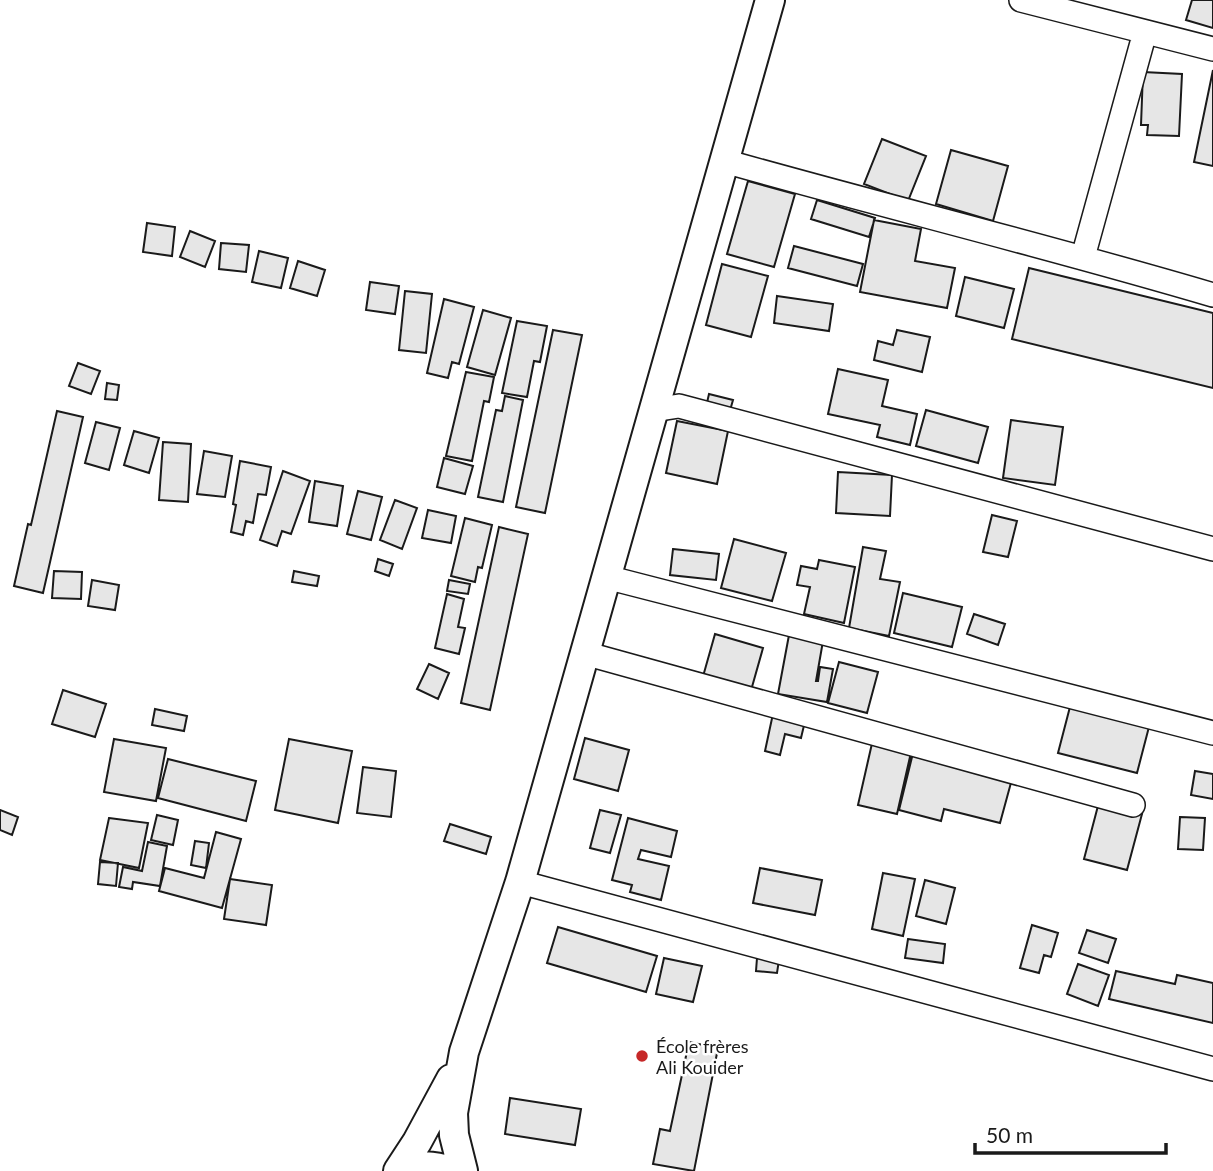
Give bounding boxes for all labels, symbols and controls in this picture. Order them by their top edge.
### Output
place label: École frères Ali Kouider [656,1035,749,1078]
marker: École frères Ali Kouider [634,1048,650,1064]
scale bar [975,1112,1166,1156]
text: 50 m [986,1122,1033,1147]

